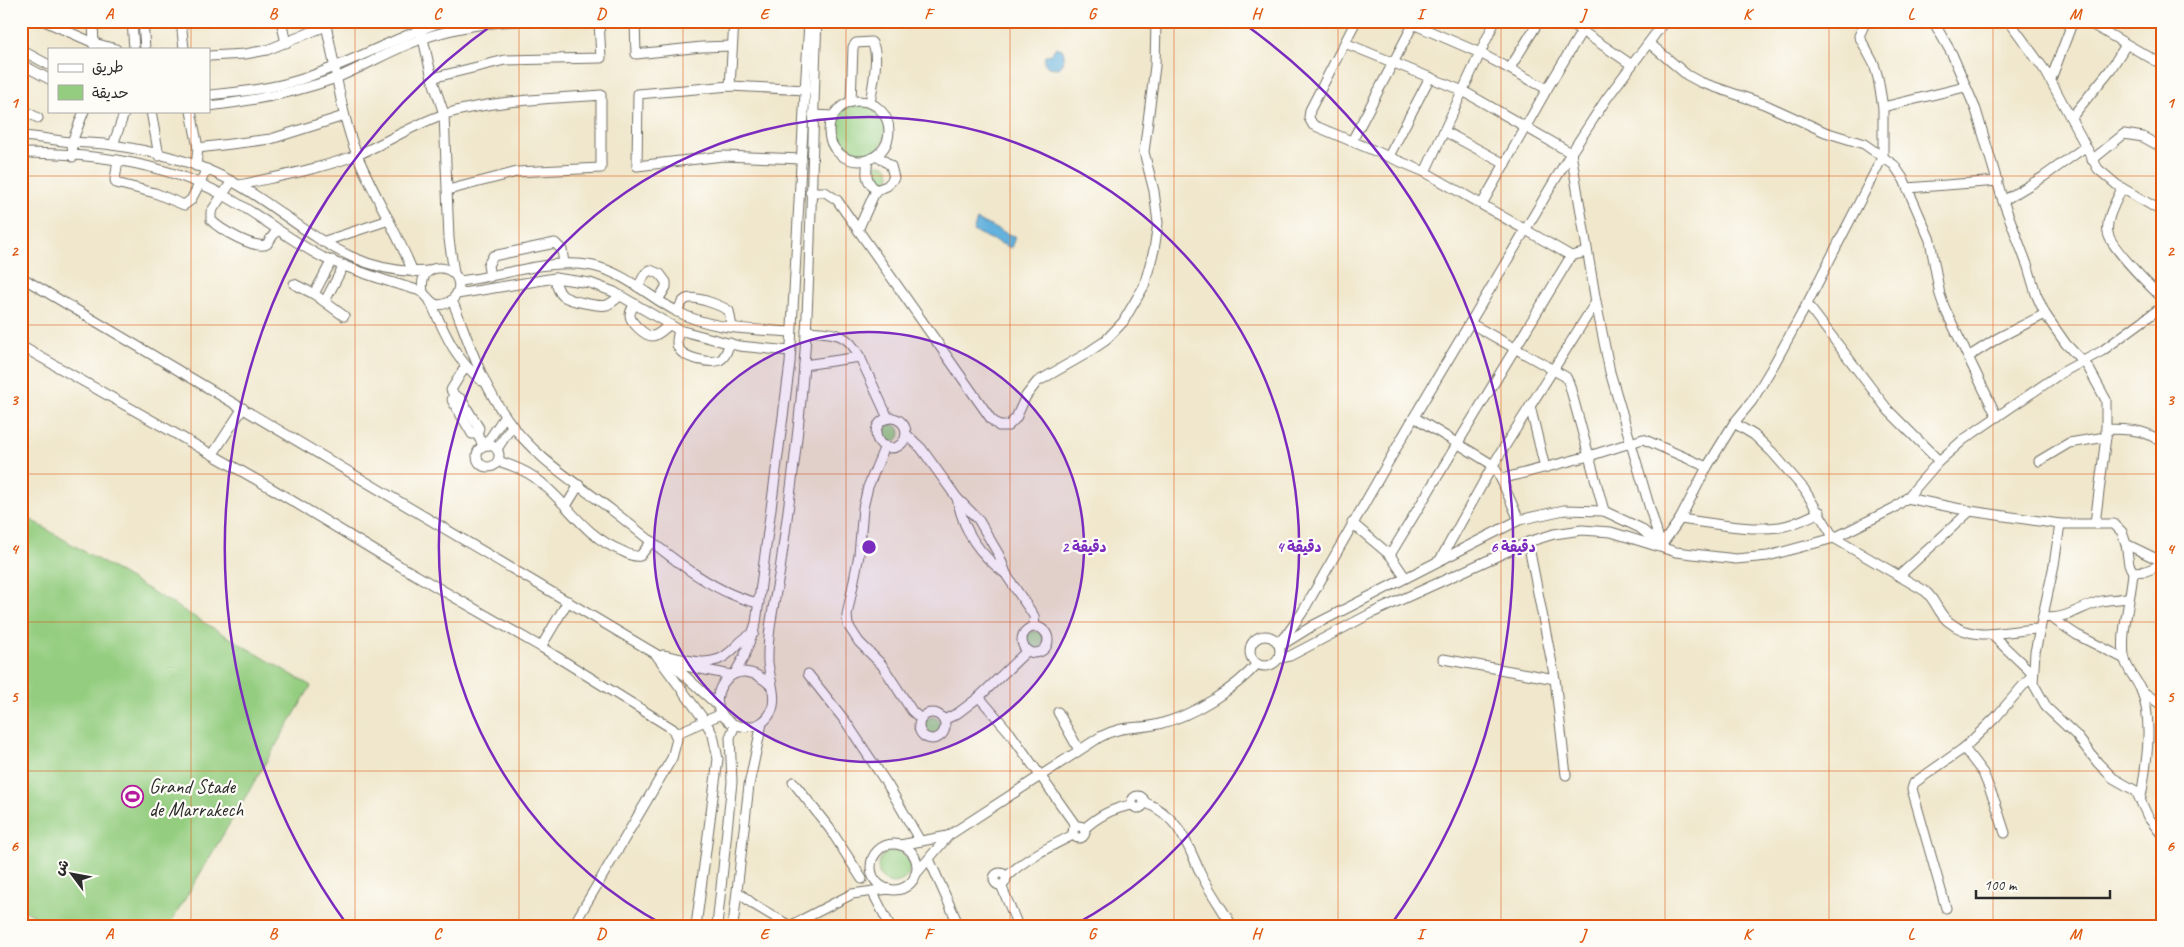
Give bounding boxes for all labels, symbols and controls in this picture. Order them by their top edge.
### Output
text: A [105,4,115,24]
text: B [269,4,279,24]
text: C [433,4,443,24]
text: D [596,4,607,24]
text: E [760,4,771,24]
text: F [924,4,935,24]
text: G [1088,4,1098,24]
text: H [1251,4,1263,24]
text: I [1417,4,1427,24]
text: J [1579,4,1588,24]
text: K [1743,4,1755,24]
text: L [1908,4,1916,24]
text: M [2069,4,2083,24]
legend [48,48,210,112]
text: طريق [92,58,124,77]
text: حديقة [92,84,129,103]
text: 1 [10,93,19,113]
text: 1 [2166,93,2175,113]
text: 2 [10,241,19,261]
text: 2 [2166,241,2175,261]
text: 3 [10,390,19,410]
text: 3 [2166,390,2175,410]
centre of rings [860,538,878,556]
text: 2 دقيقة [1062,538,1107,557]
text: 4 دقيقة [1277,538,1322,557]
text: 6 دقيقة [1490,538,1536,557]
text: 4 [10,539,19,559]
text: 4 [2166,539,2175,559]
text: 5 [11,687,20,707]
text: 5 [2167,687,2176,707]
place label: Grand Stade de Marrakech [149,774,244,822]
sports icon: Grand Stade de Marrakech [121,785,145,809]
text: 6 [10,836,19,856]
text: 6 [2166,836,2175,856]
north arrow [48,850,98,900]
text: ش [50,856,73,878]
scale bar [1976,867,2110,899]
text: 100 m [1984,876,2018,895]
text: A [105,924,115,944]
text: B [269,924,279,944]
text: C [433,924,443,944]
text: D [596,924,607,944]
text: E [760,924,771,944]
text: F [924,924,935,944]
text: G [1088,924,1098,944]
text: H [1251,924,1263,944]
text: I [1417,924,1427,944]
text: J [1579,924,1588,944]
text: K [1743,924,1755,944]
text: L [1908,924,1916,944]
text: M [2069,924,2083,944]

